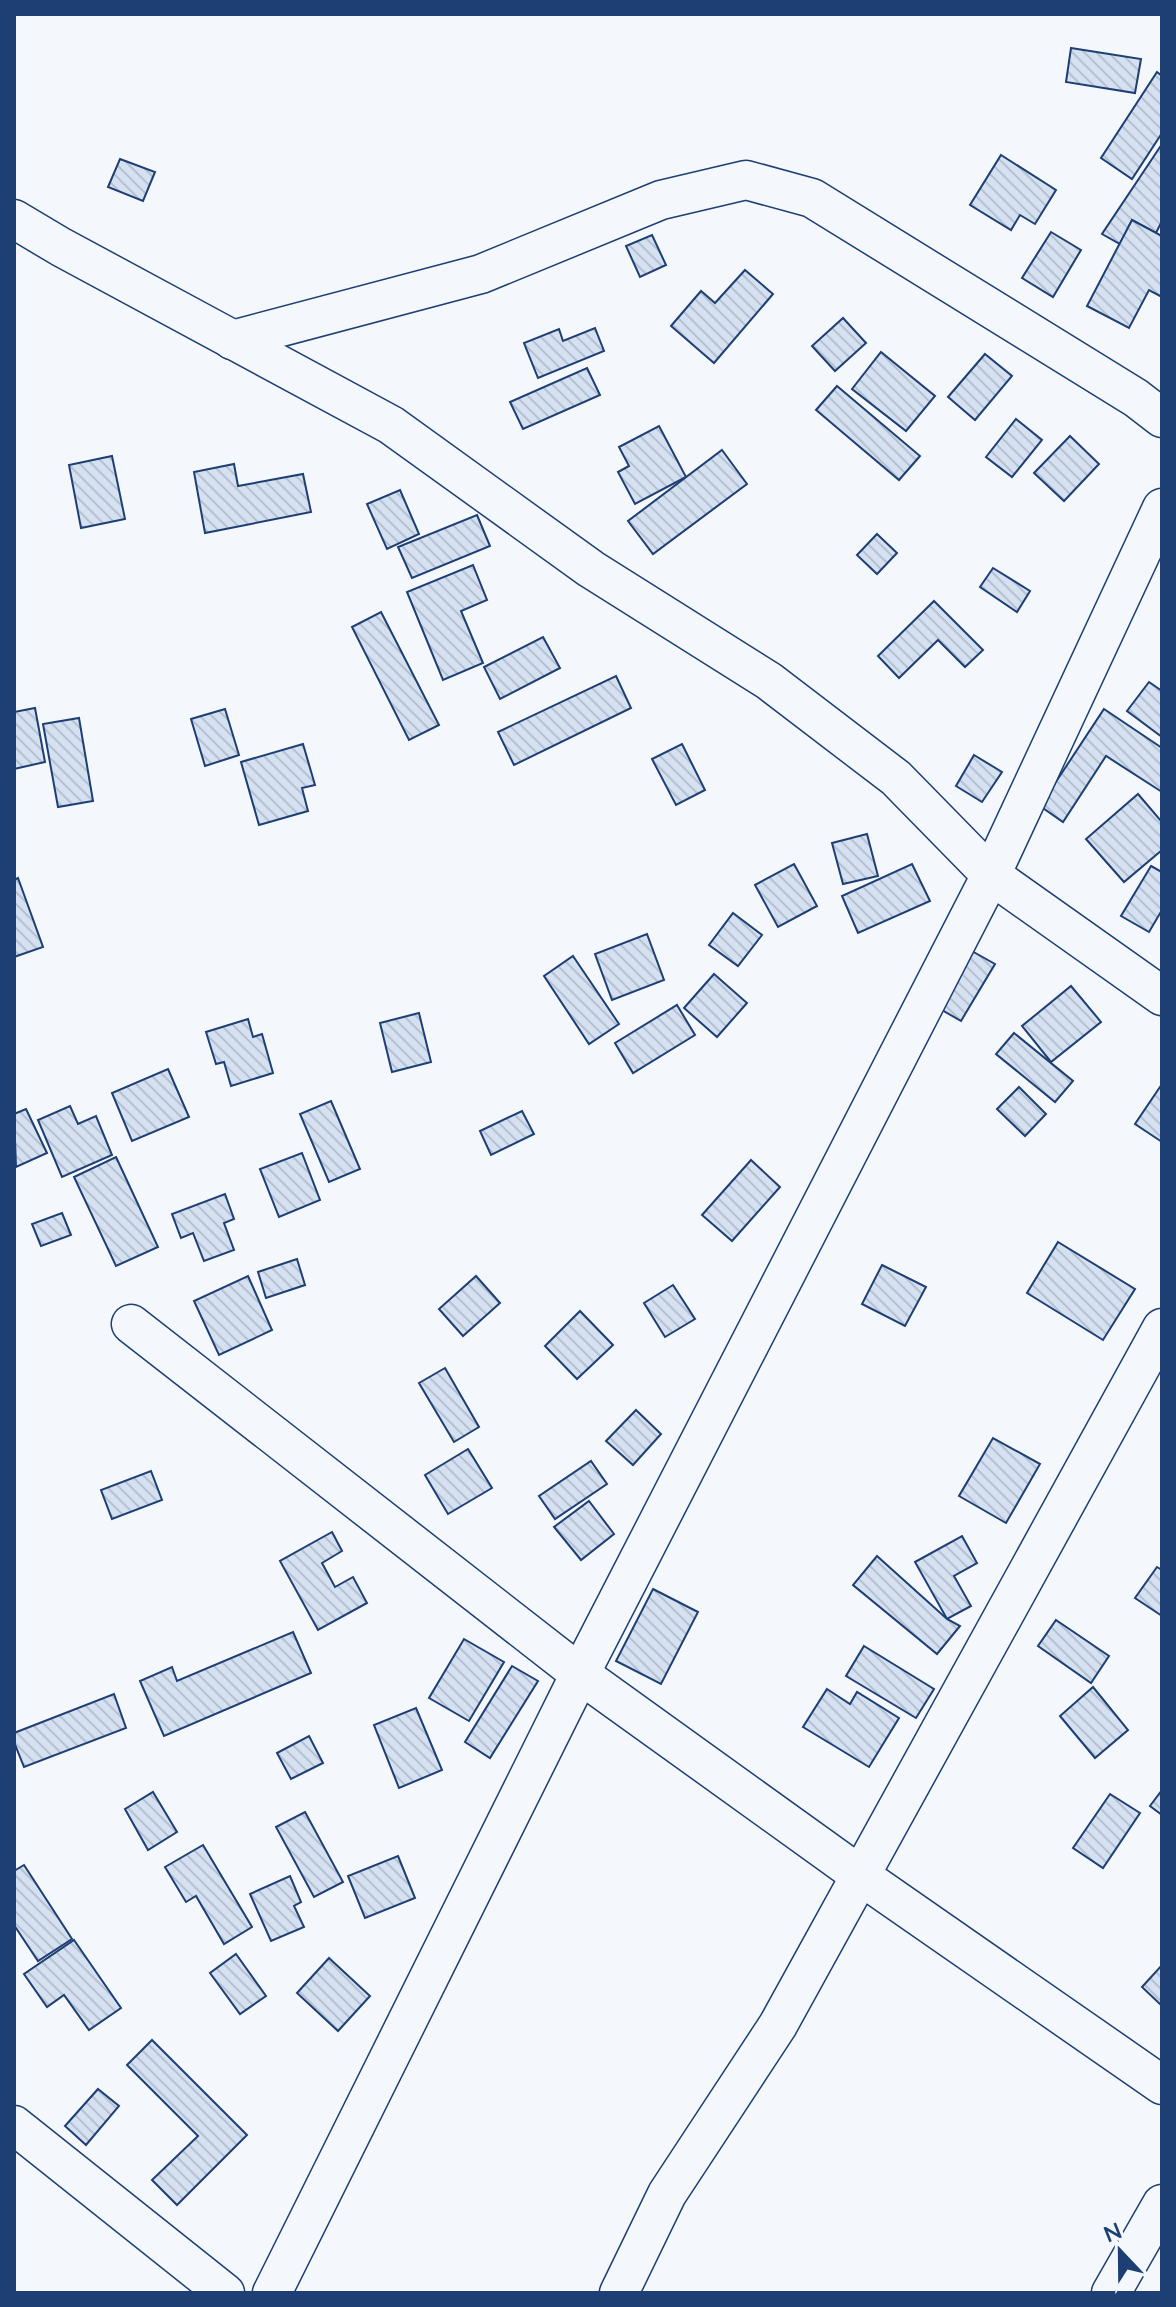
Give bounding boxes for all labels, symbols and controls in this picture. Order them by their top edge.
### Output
north arrow [1080,2211,1160,2291]
text: N [1099,2216,1125,2248]

